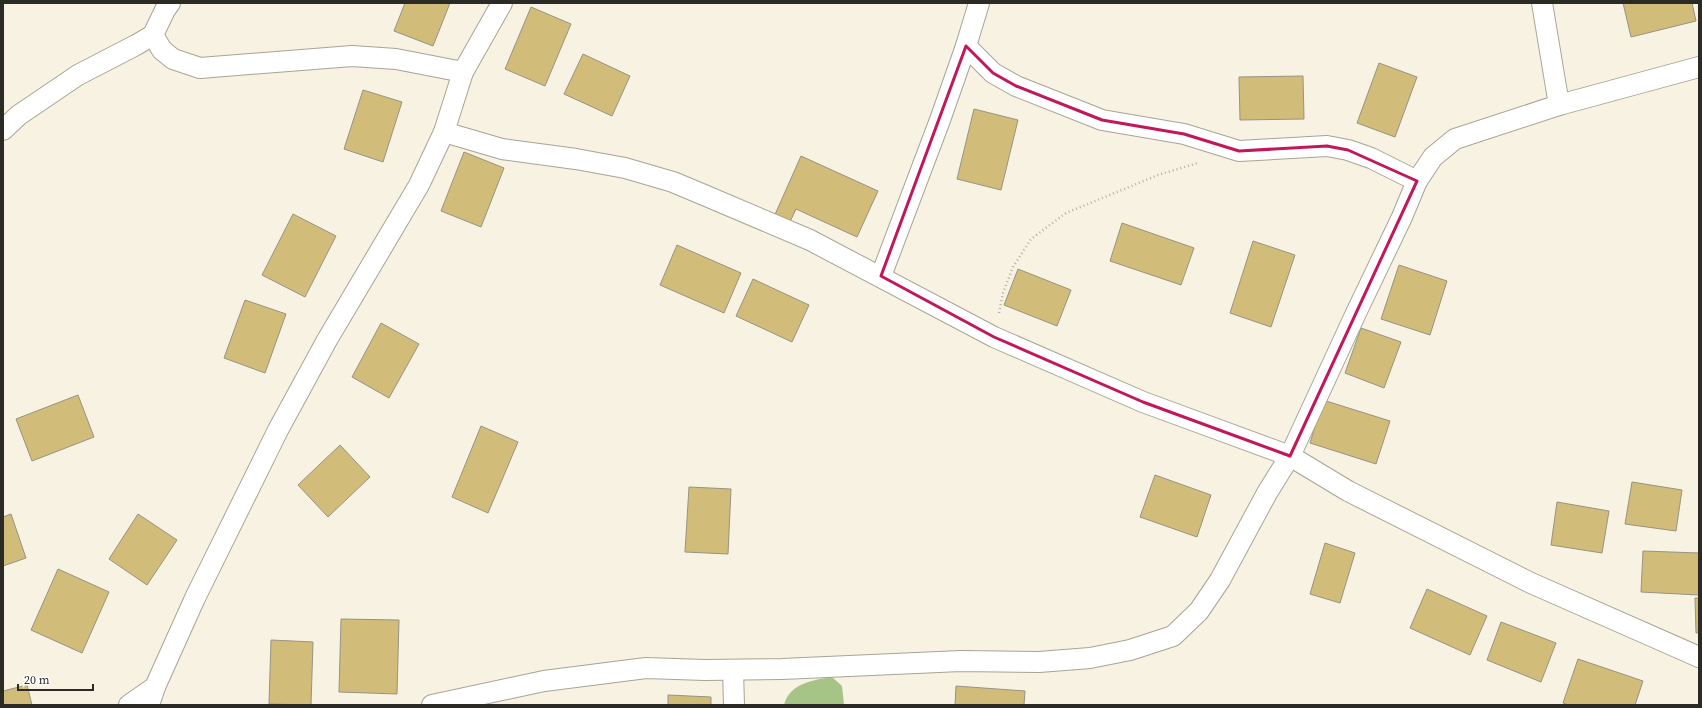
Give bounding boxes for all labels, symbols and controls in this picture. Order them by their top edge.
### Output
scale bar [18,666,93,692]
text: 20 m [24,672,50,688]

